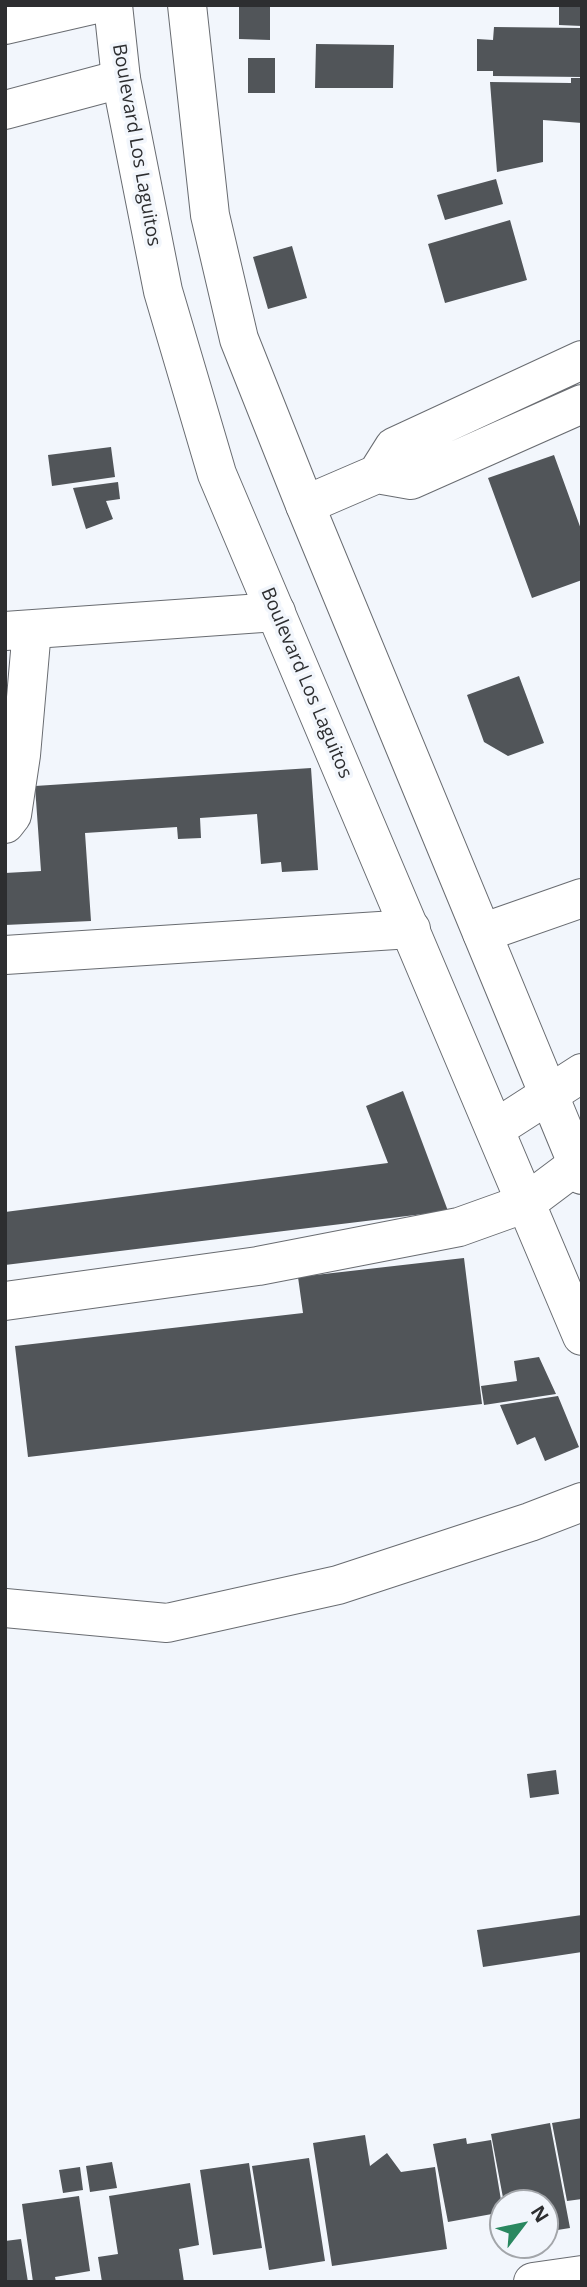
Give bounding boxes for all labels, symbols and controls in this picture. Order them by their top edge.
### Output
street label: Boulevard Los Laguitos [107,42,165,248]
street label: Boulevard Los Laguitos [255,584,357,782]
north arrow [489,2189,559,2259]
text: N [525,2200,555,2227]

